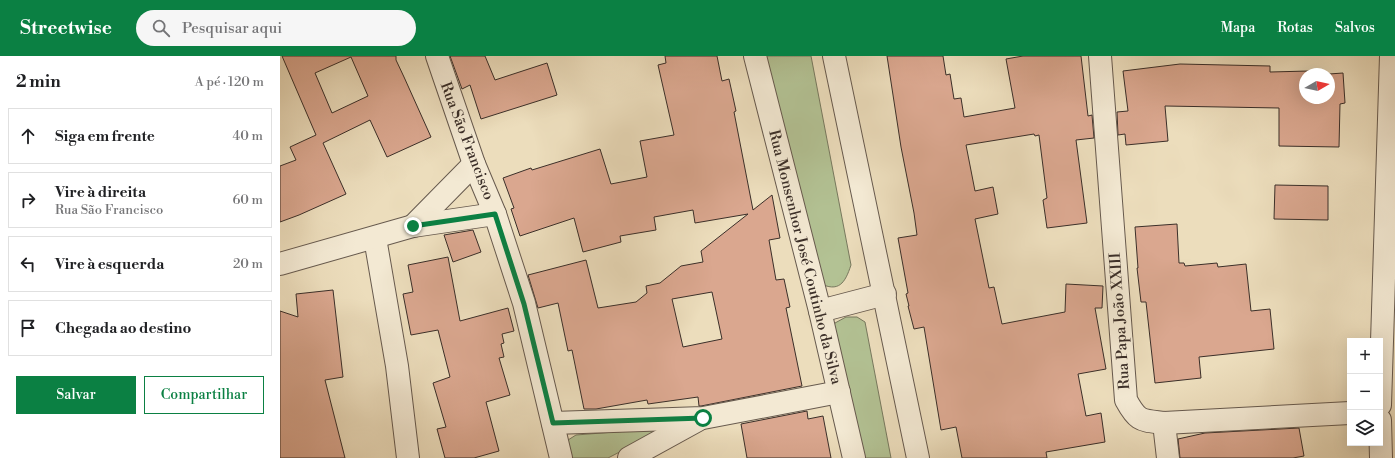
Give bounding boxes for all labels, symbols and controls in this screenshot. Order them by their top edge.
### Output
search box [136,10,416,46]
text: Streetwise [20,16,112,40]
icon: search [150,17,172,39]
text: Pesquisar aqui [182,19,282,38]
text: Mapa [1221,19,1255,37]
text: Rotas [1277,19,1313,37]
text: Salvos [1335,19,1375,37]
north arrow [1299,68,1335,104]
text: 2 min [16,71,61,93]
text: A pé · 120 m [195,74,264,90]
street label: Rua São Francisco [436,79,498,203]
icon: ahead [17,125,39,147]
text: Siga em frente [55,127,155,146]
text: 40 m [233,128,263,144]
street label: Rua Monsenhor José Coutinho da Silva [764,128,846,387]
text: Vire à direita [55,183,146,202]
icon: right [17,189,39,211]
text: 60 m [232,192,263,208]
text: Rua São Francisco [55,202,163,218]
route end [404,217,422,235]
street label: Rua Papa João XXIII [1106,252,1134,390]
icon: left [17,253,39,275]
text: Vire à esquerda [55,255,164,274]
text: 20 m [233,256,263,272]
icon: arrive [17,317,39,339]
text: Chegada ao destino [55,319,191,338]
map controls [1347,338,1383,446]
button: + [1347,338,1383,374]
button: − [1347,374,1383,410]
button: Salvar [16,376,136,414]
button: Compartilhar [144,376,264,414]
route start [694,409,712,427]
button: layers [1347,410,1383,446]

